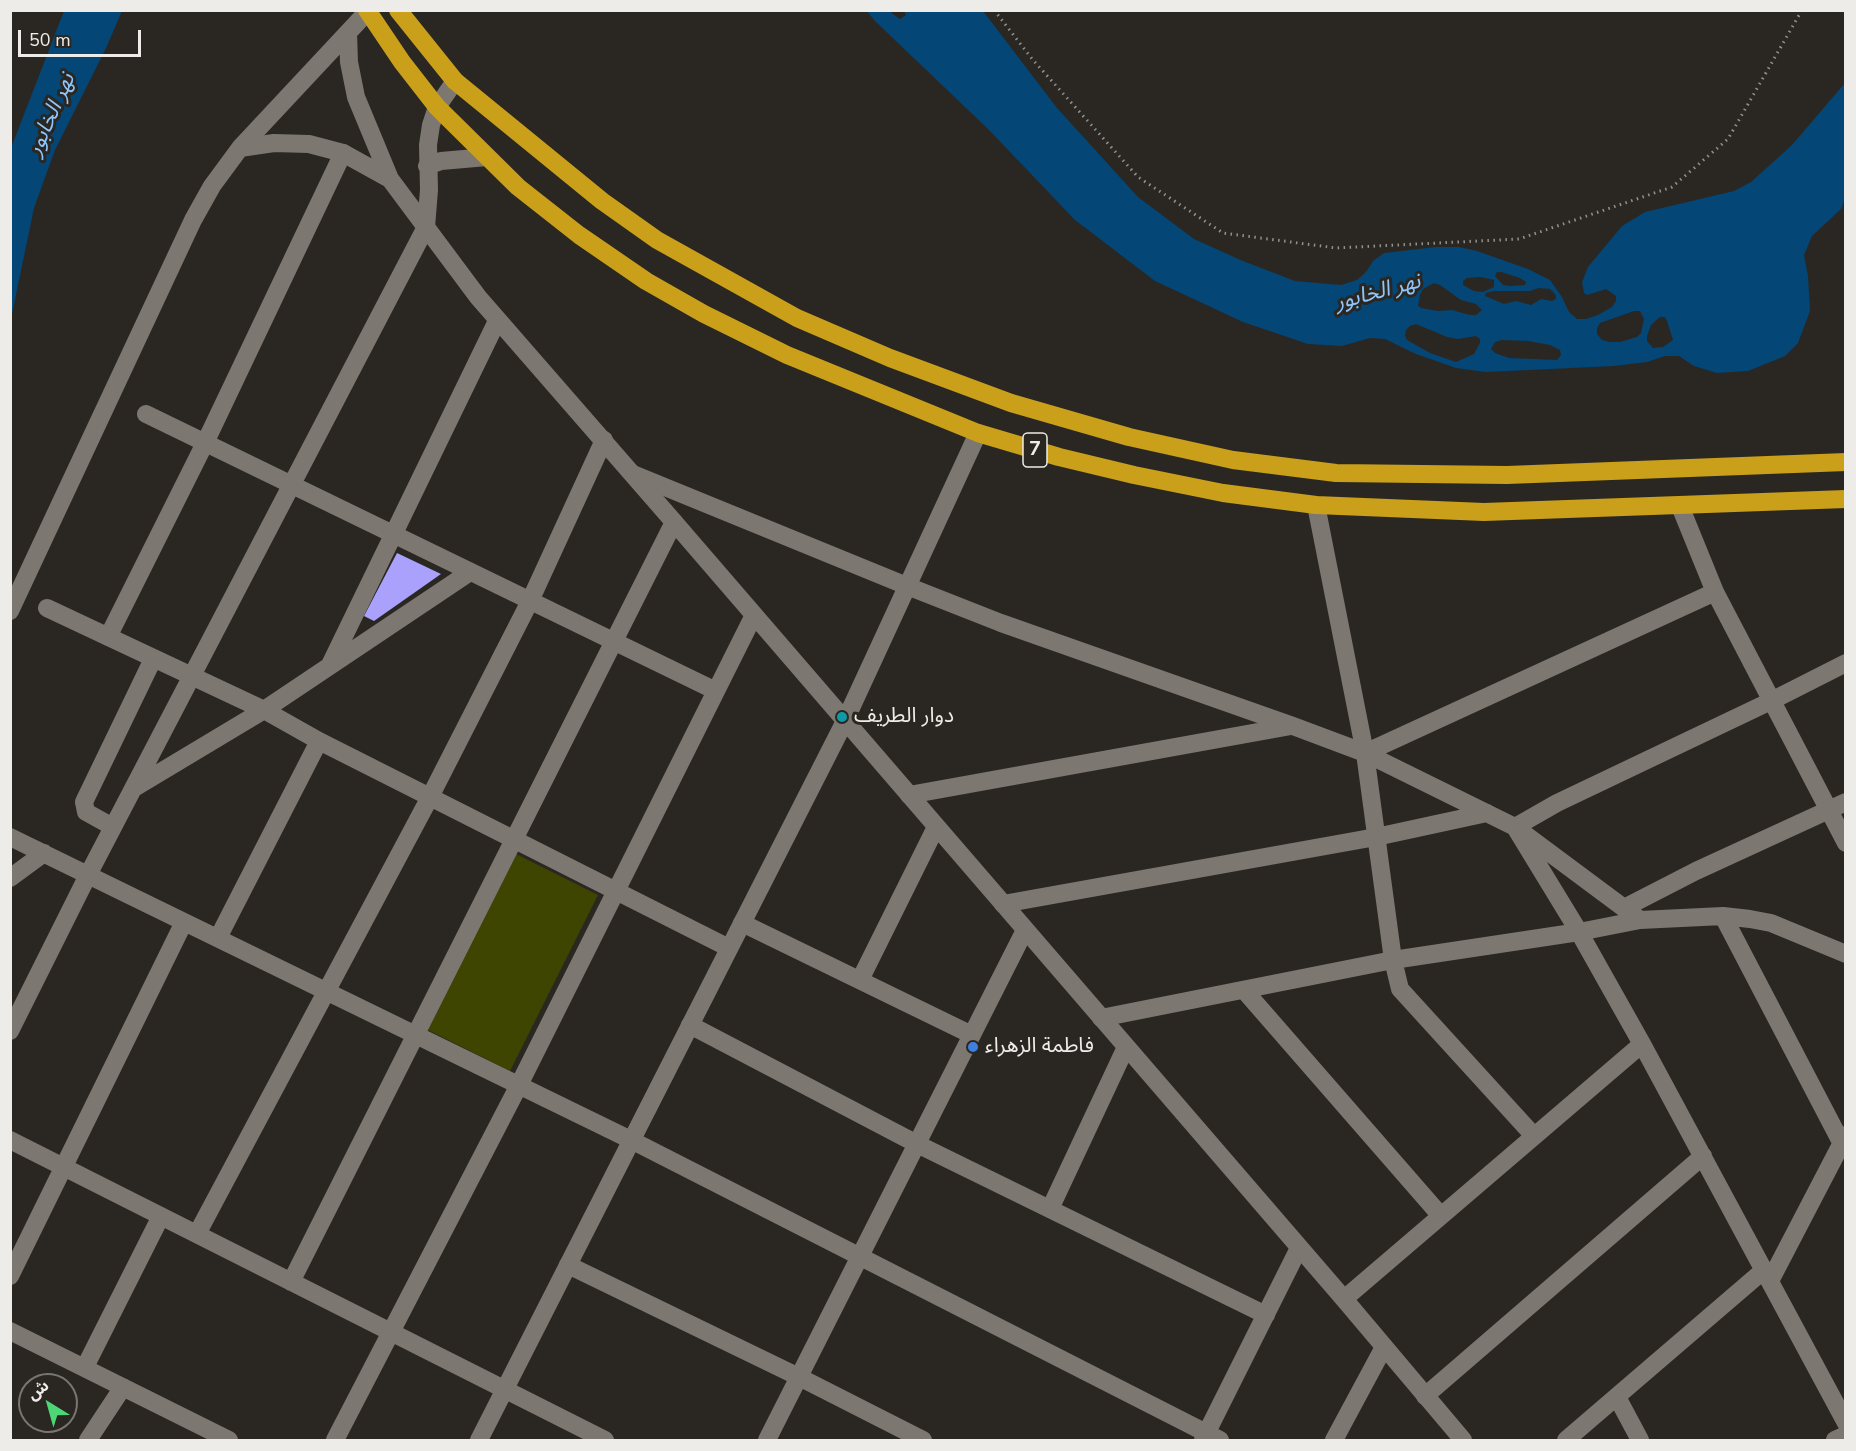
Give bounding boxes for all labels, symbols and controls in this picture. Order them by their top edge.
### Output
scale bar [21,18,144,56]
text: 50 m [29,28,71,52]
water label: نهر الخابور [22,70,82,160]
water label: نهر الخابور [1332,269,1424,317]
road number: 7 [1023,433,1047,467]
place label: دوار الطريف [854,704,954,730]
marker: دوار الطريف [835,710,849,724]
place label: فاطمة الزهراء [985,1034,1094,1060]
marker: فاطمة الزهراء [966,1040,980,1054]
north arrow [18,1373,78,1433]
text: ش [23,1375,54,1406]

